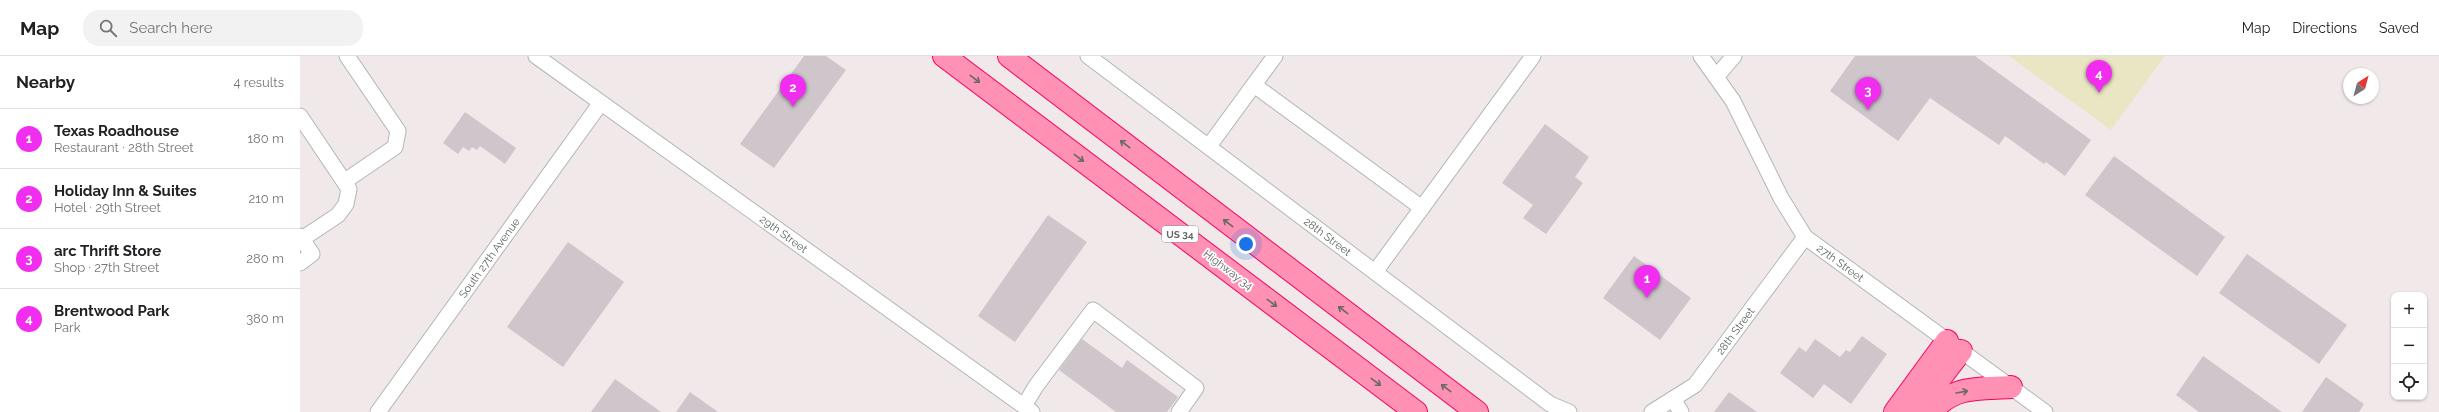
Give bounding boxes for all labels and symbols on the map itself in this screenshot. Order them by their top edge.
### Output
pin: 4 [2086,60,2112,93]
north arrow [2343,68,2379,104]
pin: 2 [780,74,806,107]
one-way arrow [969,75,980,84]
pin: 3 [1855,77,1881,110]
one-way arrow [1120,140,1131,148]
one-way arrow [1073,154,1084,162]
street label: 29th Street [757,212,810,256]
street label: South 27th Avenue [456,215,523,300]
street label: 28th Street [1301,215,1354,259]
one-way arrow [1223,218,1234,227]
road number: US 34 [1162,226,1198,242]
your location [1236,234,1256,254]
street label: 27th Street [1814,241,1867,284]
street label: Highway 34 [1201,247,1255,293]
pin: 1 [1634,265,1660,298]
one-way arrow [1266,299,1277,308]
one-way arrow [1337,305,1348,314]
street label: 28th Street [1713,305,1757,357]
one-way arrow [1370,378,1381,386]
one-way arrow [1441,384,1452,393]
one-way arrow [1956,387,1969,395]

